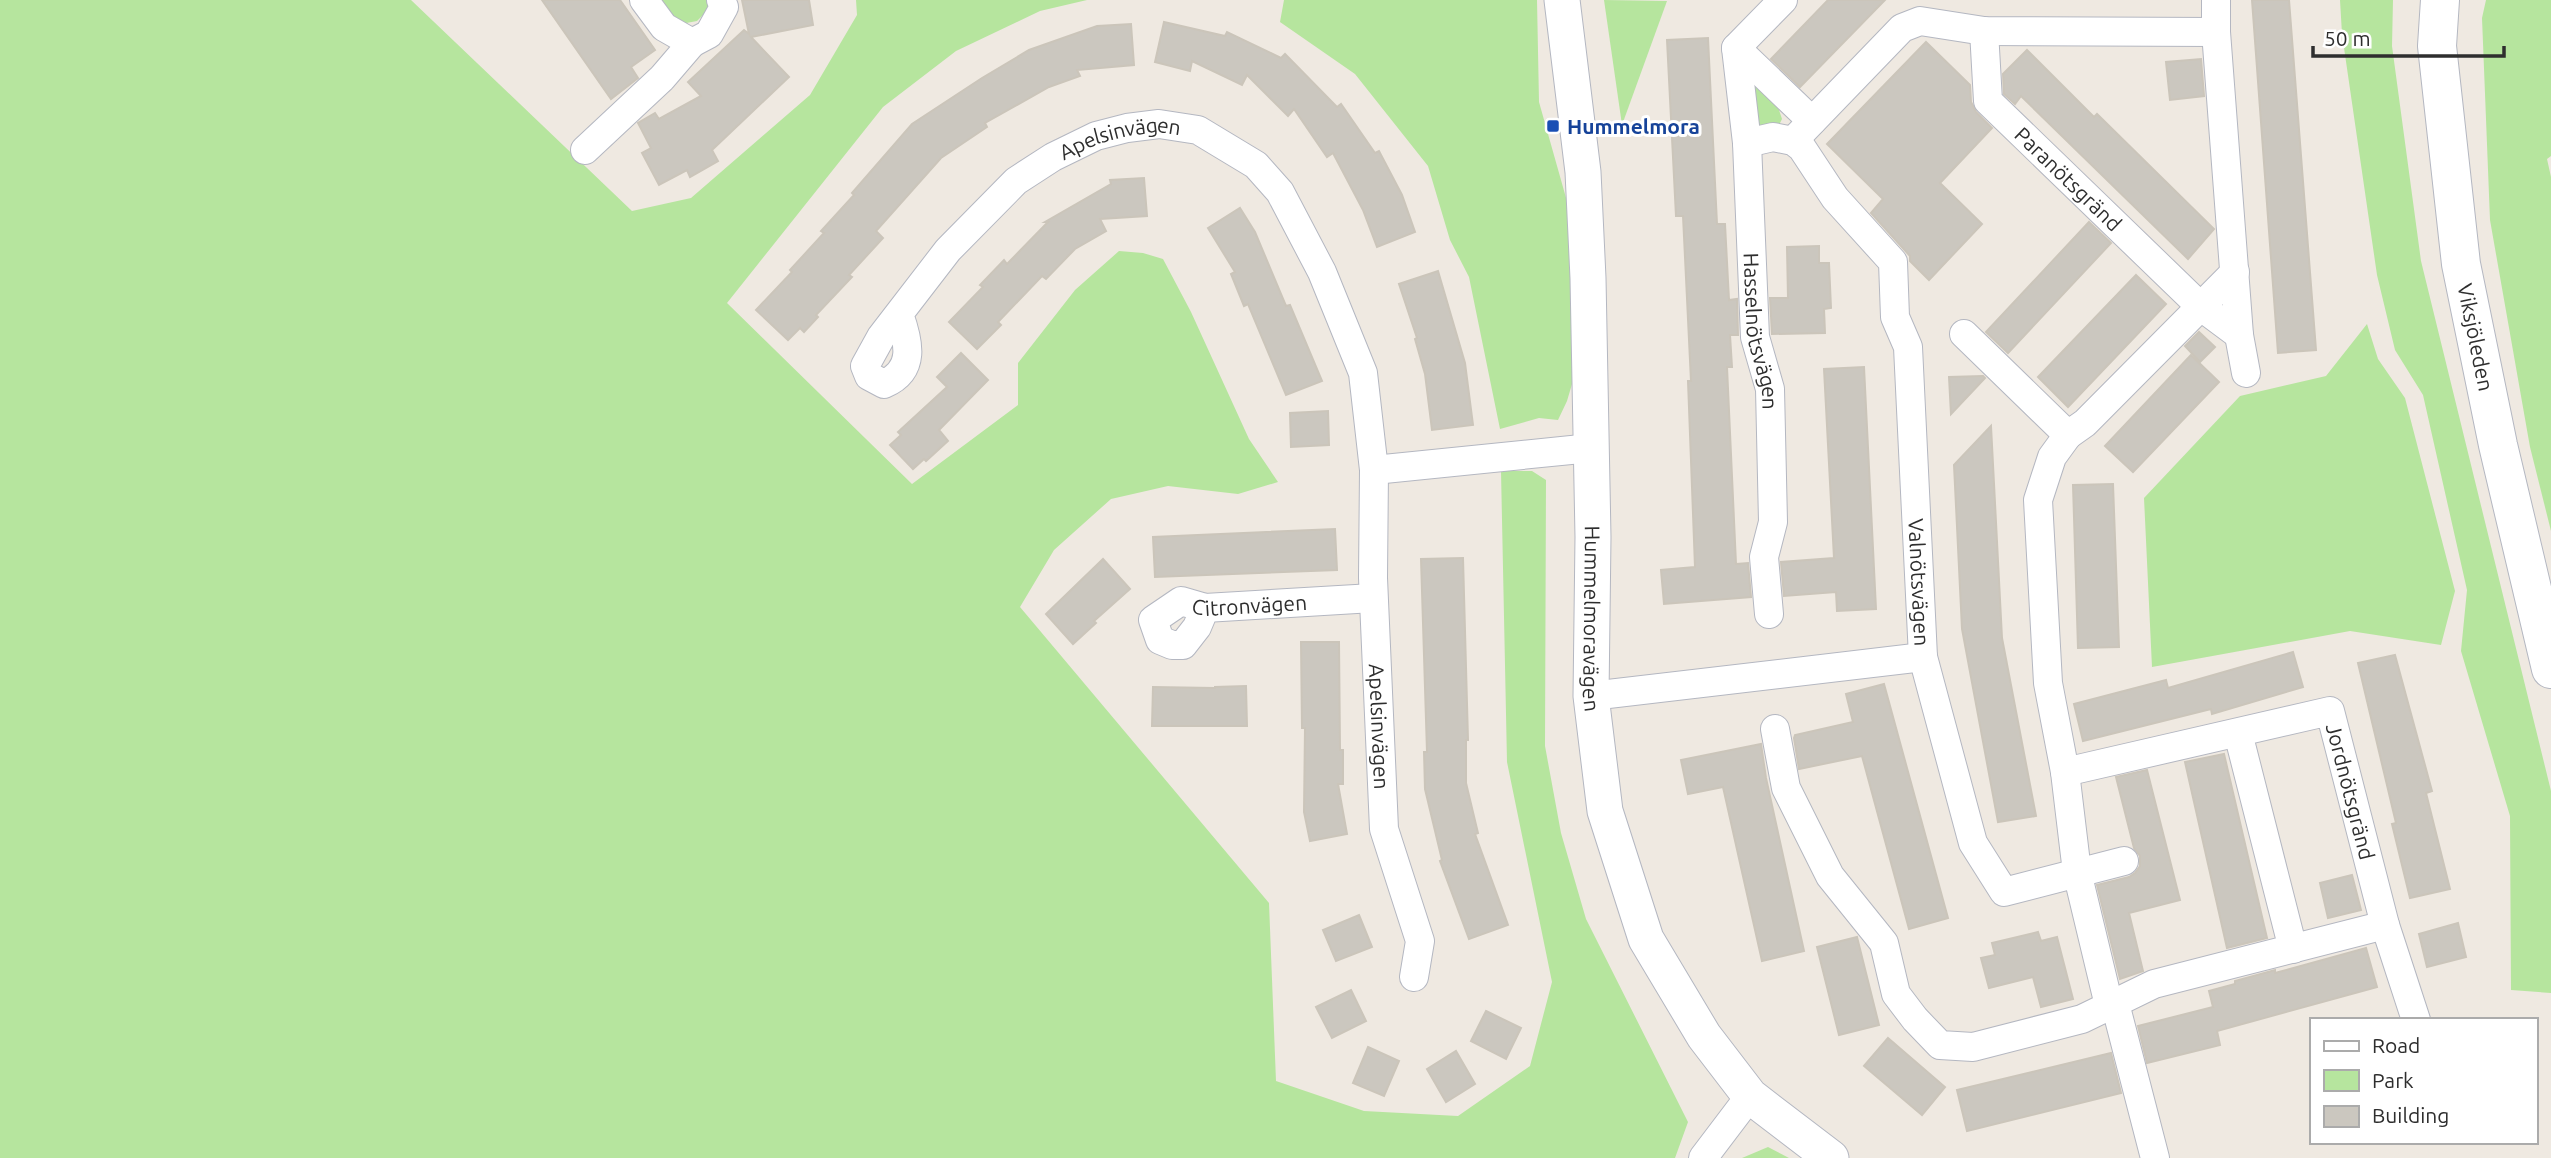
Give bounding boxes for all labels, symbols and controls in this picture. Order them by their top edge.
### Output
scale bar [2313,14,2504,58]
text: 50 m [2324,26,2371,50]
street label: Apelsinvägen [1055,112,1183,164]
place label: Hummelmora [1567,114,1700,138]
marker: Hummelmora [1545,118,1561,134]
street label: Paranötsgränd [2010,122,2127,236]
street label: Hasselnötsvägen [1740,252,1782,410]
street label: Viksjöleden [2453,281,2499,393]
street label: Valnötsvägen [1904,518,1934,647]
street label: Hummelmoravägen [1579,525,1605,713]
street label: Citronvägen [1189,590,1308,620]
street label: Apelsinvägen [1365,663,1394,790]
street label: Jordnötsgränd [2322,721,2380,862]
legend [2310,1018,2537,1144]
text: Road [2372,1033,2420,1057]
text: Park [2372,1068,2414,1092]
text: Building [2372,1103,2449,1127]

